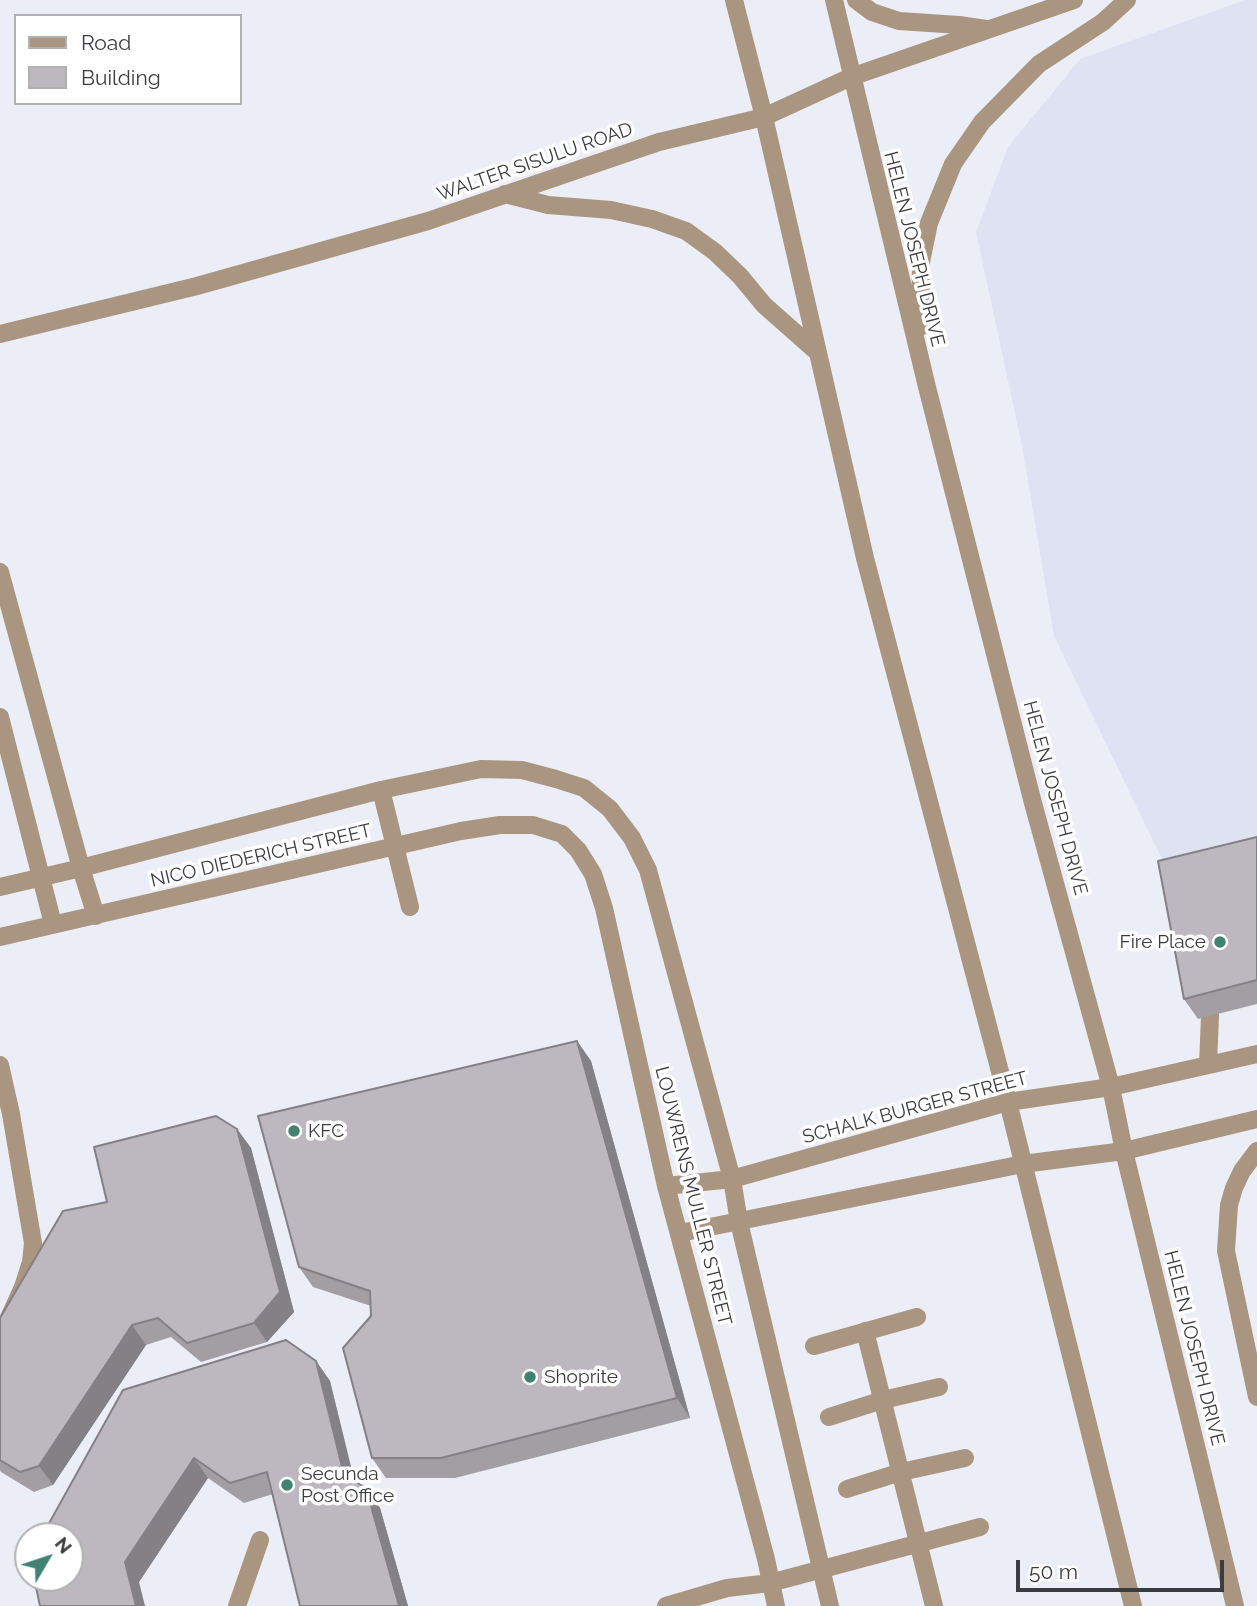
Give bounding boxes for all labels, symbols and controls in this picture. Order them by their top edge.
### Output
legend [14,14,242,105]
text: Road [81,30,131,55]
text: Building [81,65,161,90]
street label: WALTER SISULU ROAD [434,118,636,206]
street label: HELEN JOSEPH DRIVE [879,149,949,349]
street label: HELEN JOSEPH DRIVE [1018,698,1092,898]
street label: NICO DIEDERICH STREET [148,820,374,892]
place label: Fire Place [1119,931,1206,953]
marker: Fire Place [1212,934,1228,950]
street label: LOUWRENS MULLER STREET [650,1064,736,1328]
street label: SCHALK BURGER STREET [800,1067,1030,1149]
place label: KFC [308,1120,344,1142]
marker: KFC [286,1123,302,1139]
street label: HELEN JOSEPH DRIVE [1159,1248,1229,1448]
place label: Shoprite [544,1366,618,1388]
marker: Shoprite [522,1369,538,1385]
place label: Secunda Post Office [301,1463,394,1507]
marker: Secunda Post Office [279,1477,295,1493]
north arrow [14,1522,84,1592]
text: N [51,1532,77,1558]
scale bar [1019,1546,1227,1590]
text: 50 m [1029,1559,1078,1584]

